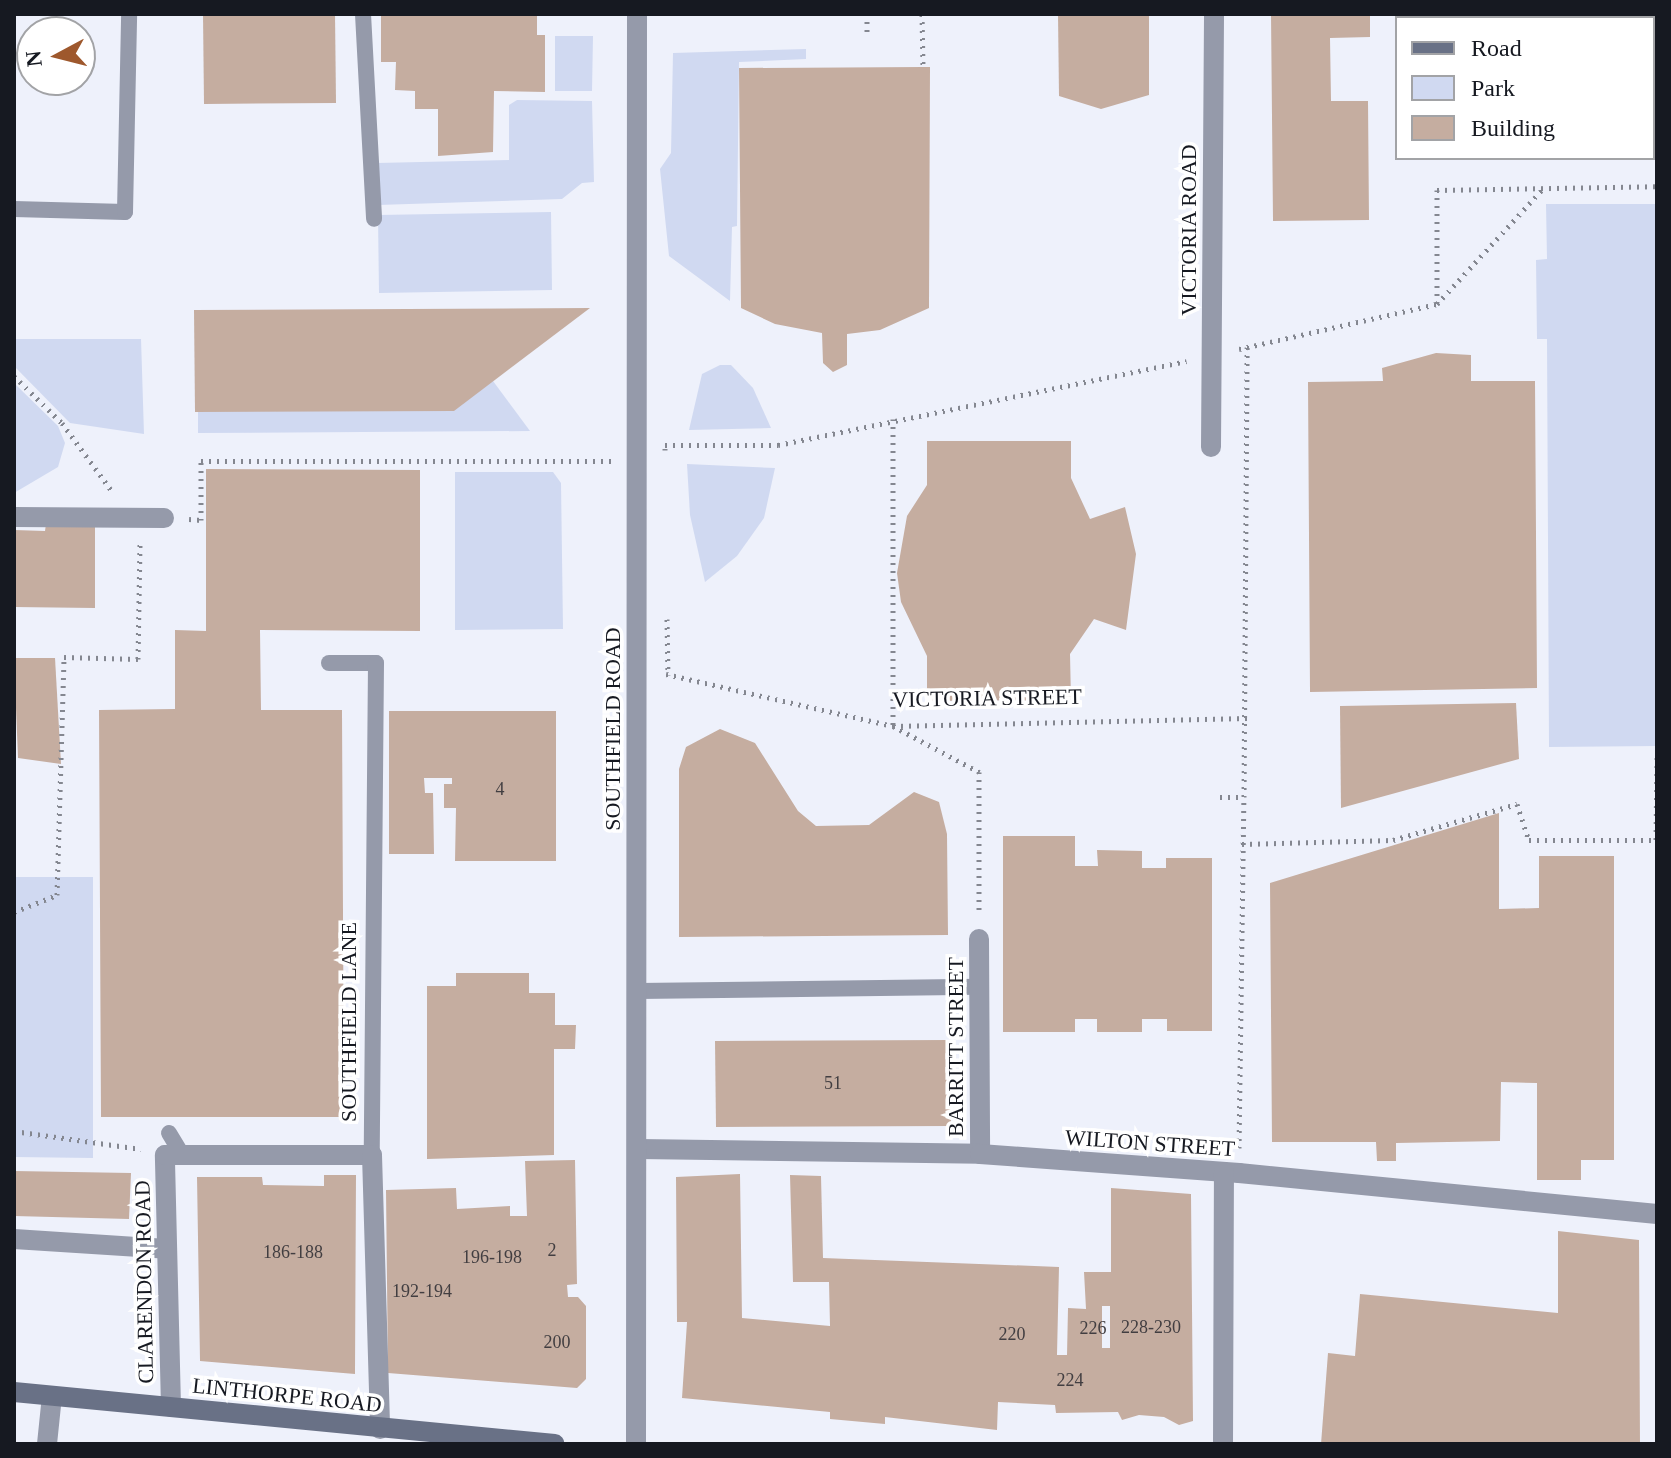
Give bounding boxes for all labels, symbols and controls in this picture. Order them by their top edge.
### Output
north arrow [16,16,96,96]
legend [1395,16,1655,160]
text: Road [1471,35,1522,61]
text: N [20,49,47,68]
text: Park [1471,75,1515,101]
text: Building [1471,115,1555,141]
street label: VICTORIA ROAD [1176,144,1202,316]
street label: SOUTHFIELD ROAD [600,627,626,831]
street label: VICTORIA STREET [891,683,1083,713]
house number: 4 [496,778,504,800]
street label: SOUTHFIELD LANE [336,922,362,1122]
street label: BARRITT STREET [943,957,969,1137]
house number: 51 [824,1072,842,1094]
street label: WILTON STREET [1064,1124,1236,1162]
street label: CLARENDON ROAD [129,1180,159,1384]
house number: 2 [548,1239,556,1261]
house number: 186-188 [263,1241,323,1263]
house number: 196-198 [462,1246,522,1268]
house number: 192-194 [392,1280,452,1302]
house number: 228-230 [1121,1316,1181,1338]
house number: 226 [1080,1317,1106,1339]
house number: 220 [998,1323,1026,1345]
house number: 200 [544,1331,570,1353]
house number: 224 [1056,1369,1084,1391]
street label: LINTHORPE ROAD [191,1372,383,1418]

